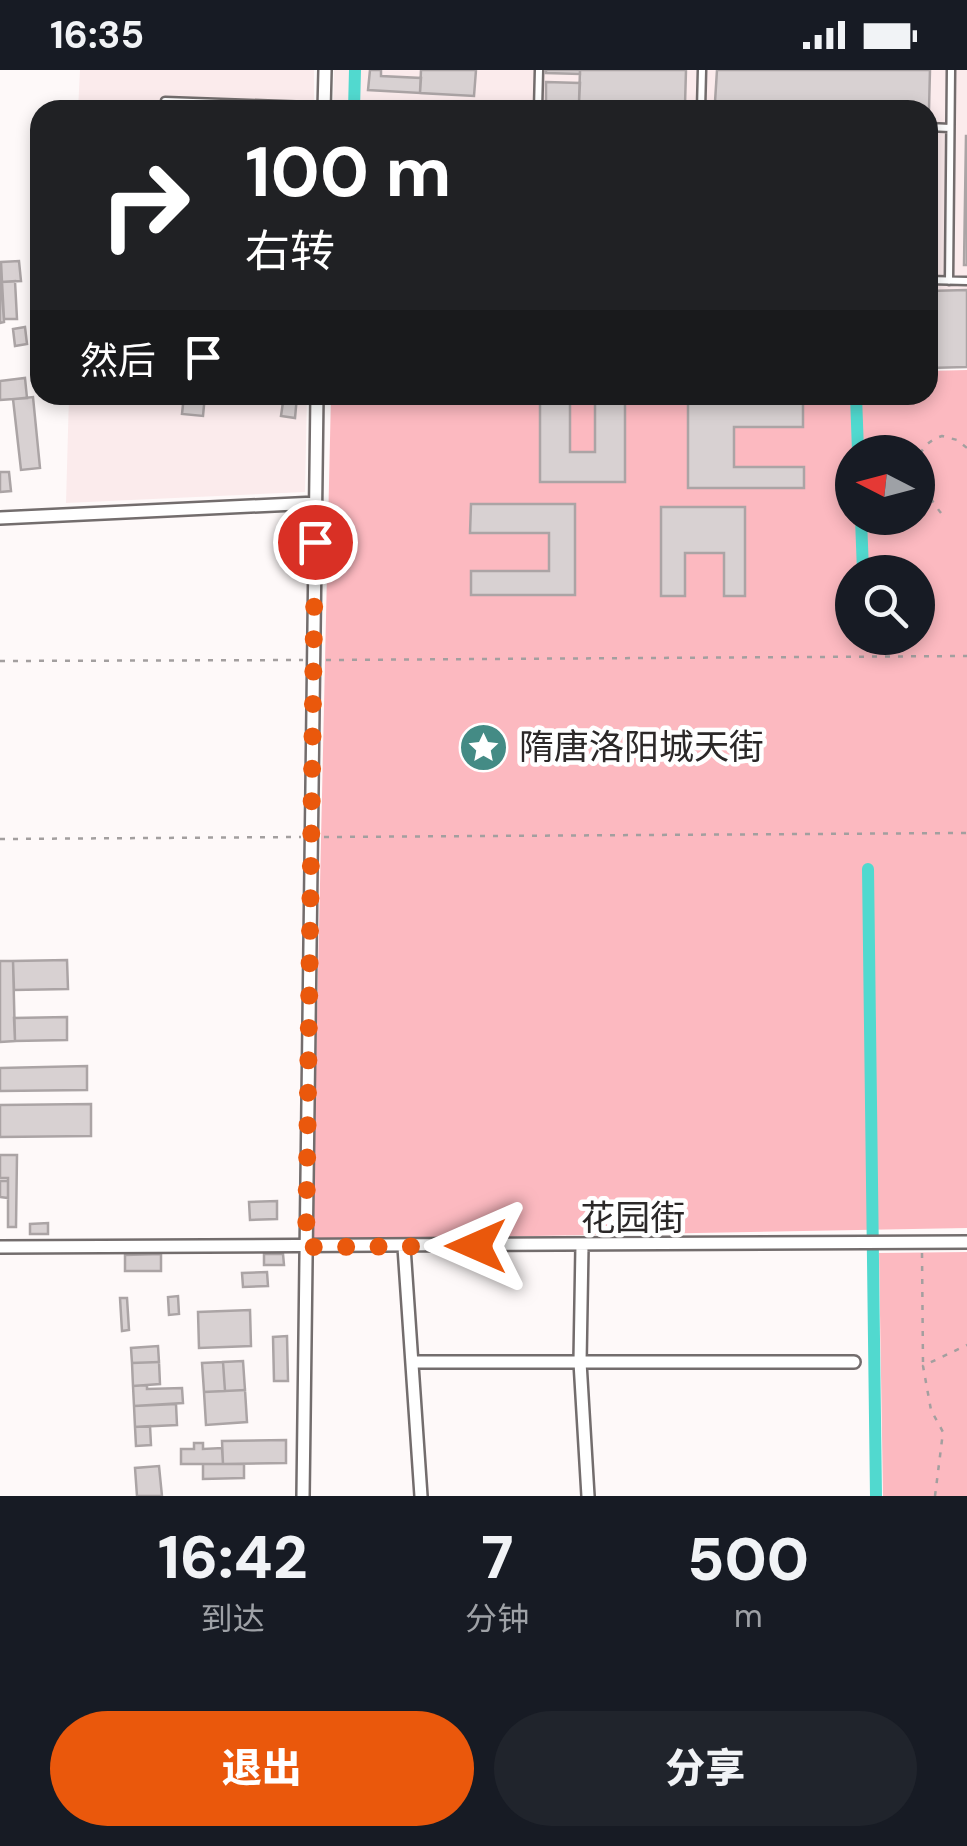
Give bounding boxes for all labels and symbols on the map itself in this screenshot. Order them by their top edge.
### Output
north arrow [835,435,935,535]
pin [273,500,358,585]
place icon: 隋唐洛阳城天街 [458,721,510,773]
place label: 隋唐洛阳城天街 [519,724,764,770]
position arrow [424,1194,528,1298]
street label: 花园街 [580,1195,686,1241]

